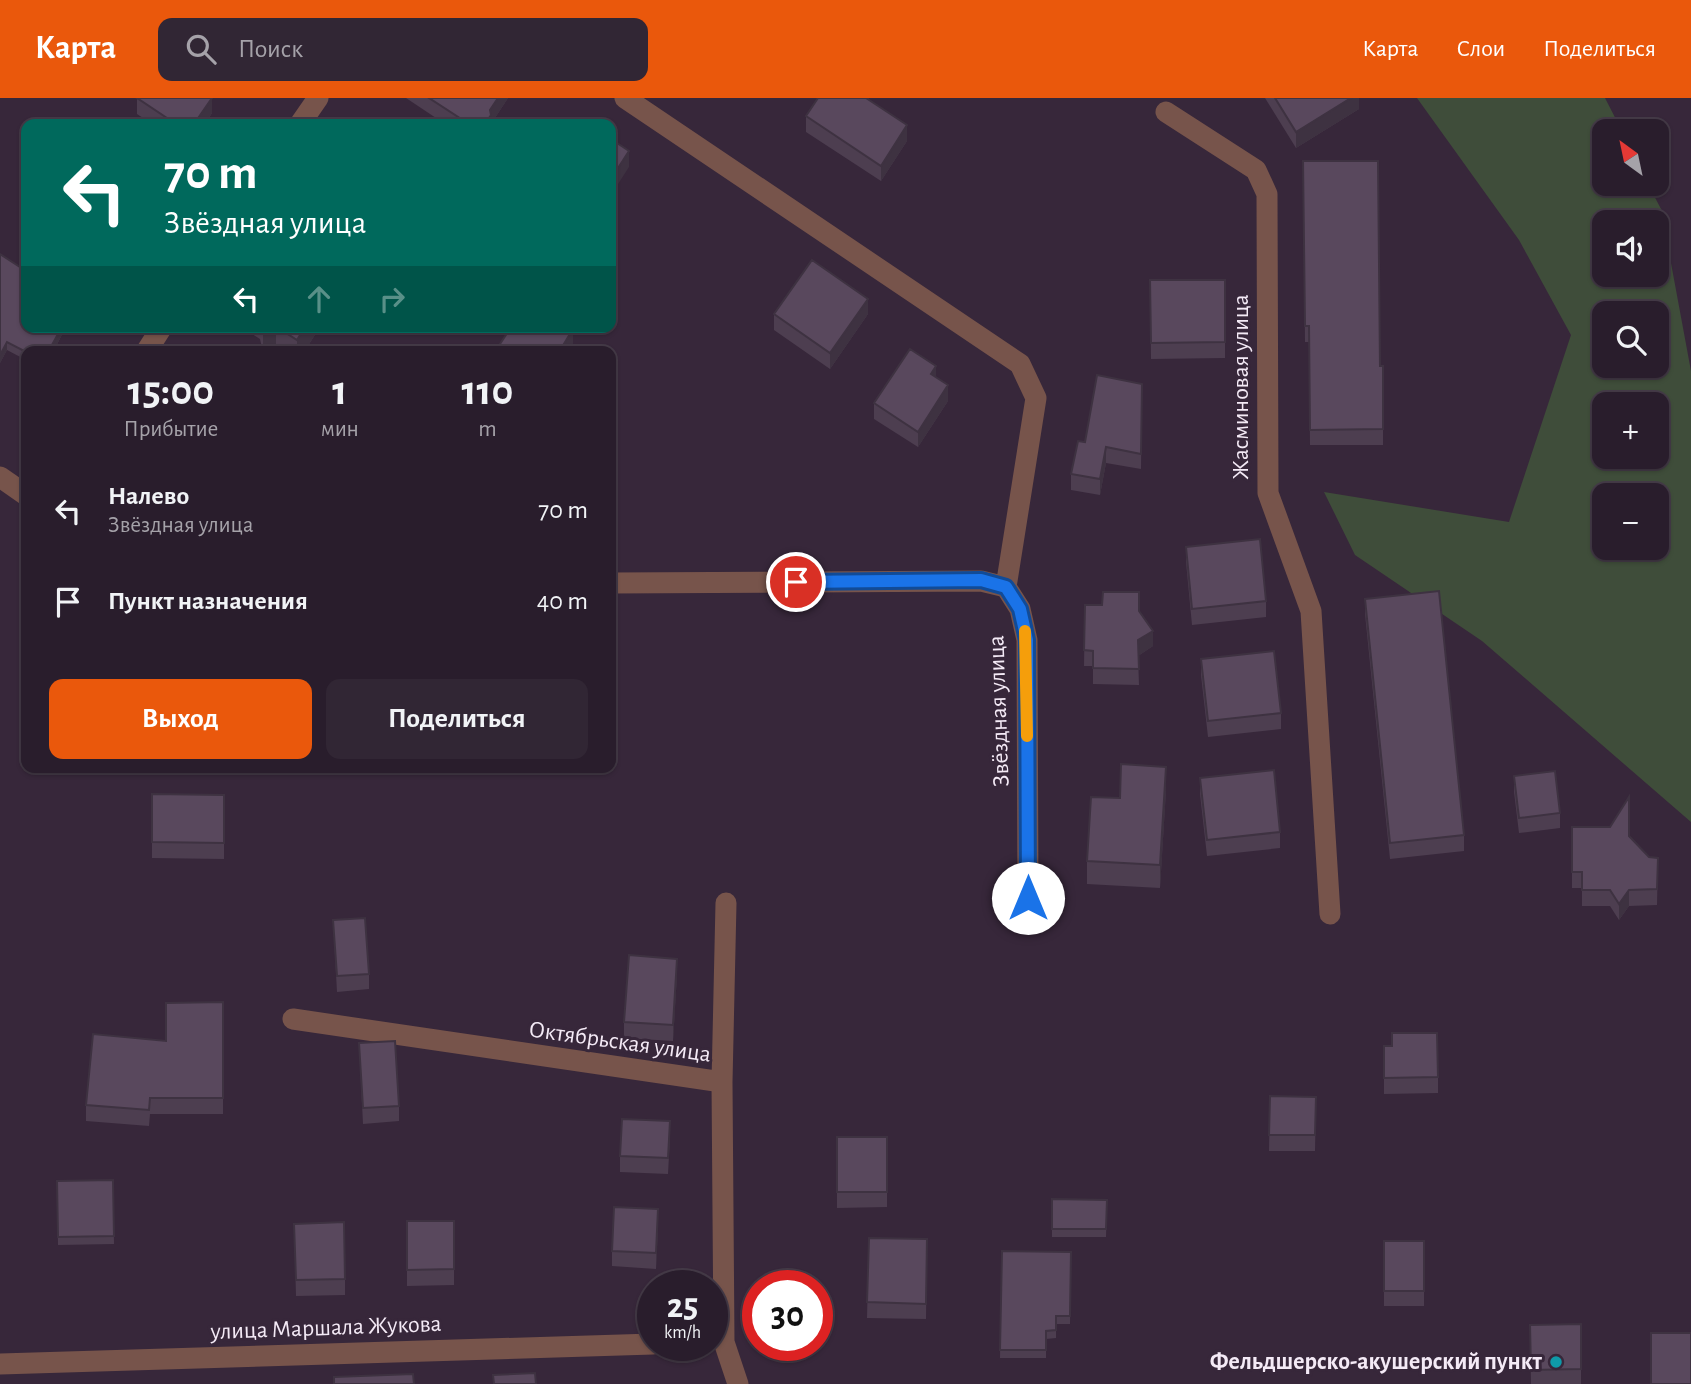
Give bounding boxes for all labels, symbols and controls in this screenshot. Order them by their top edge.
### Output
search box [158,18,648,81]
icon: search [182,30,220,68]
text: Карта [35,32,116,65]
text: Поиск [238,36,303,62]
text: Карта [1362,37,1418,61]
text: Слои [1456,37,1505,61]
text: Поделиться [1543,37,1656,61]
north arrow [1592,119,1670,196]
map controls [1592,119,1669,560]
icon: left [49,147,140,238]
text: 70 m [164,149,258,198]
text: Звёздная улица [164,207,366,239]
button: sound [1592,210,1669,287]
icon: left [227,280,265,318]
icon: ahead [300,280,338,318]
icon: right [373,280,411,318]
street label: Жасминовая улица [1229,294,1253,480]
button: search [1592,301,1669,378]
text: 15:00 [128,370,214,412]
text: 1 [332,370,347,412]
text: 110 [461,370,514,412]
button: + [1592,392,1669,469]
text: Прибытие [123,418,218,441]
text: мин [321,418,359,441]
text: m [478,418,497,441]
text: Налево [108,483,189,509]
button: − [1592,483,1669,560]
icon: left [49,492,87,530]
text: 70 m [538,497,588,523]
text: Звёздная улица [108,514,253,537]
pin [766,552,826,612]
icon: arrive [777,563,815,601]
icon: arrive [49,583,87,621]
text: Пункт назначения [108,588,308,614]
text: 40 m [537,588,588,614]
street label: Звёздная улица [984,635,1014,787]
button: Выход [49,679,312,759]
button: Поделиться [326,679,588,759]
position arrow [991,861,1065,935]
street label: Октябрьская улица [527,1017,713,1067]
speed limit sign: 30 [742,1270,833,1361]
text: 25 [667,1289,698,1324]
street label: улица Маршала Жукова [209,1312,442,1344]
text: km/h [664,1324,701,1342]
place label: Фельдшерско-акушерский пункт [1210,1350,1543,1374]
marker: Фельдшерско-акушерский пункт [1548,1354,1564,1370]

